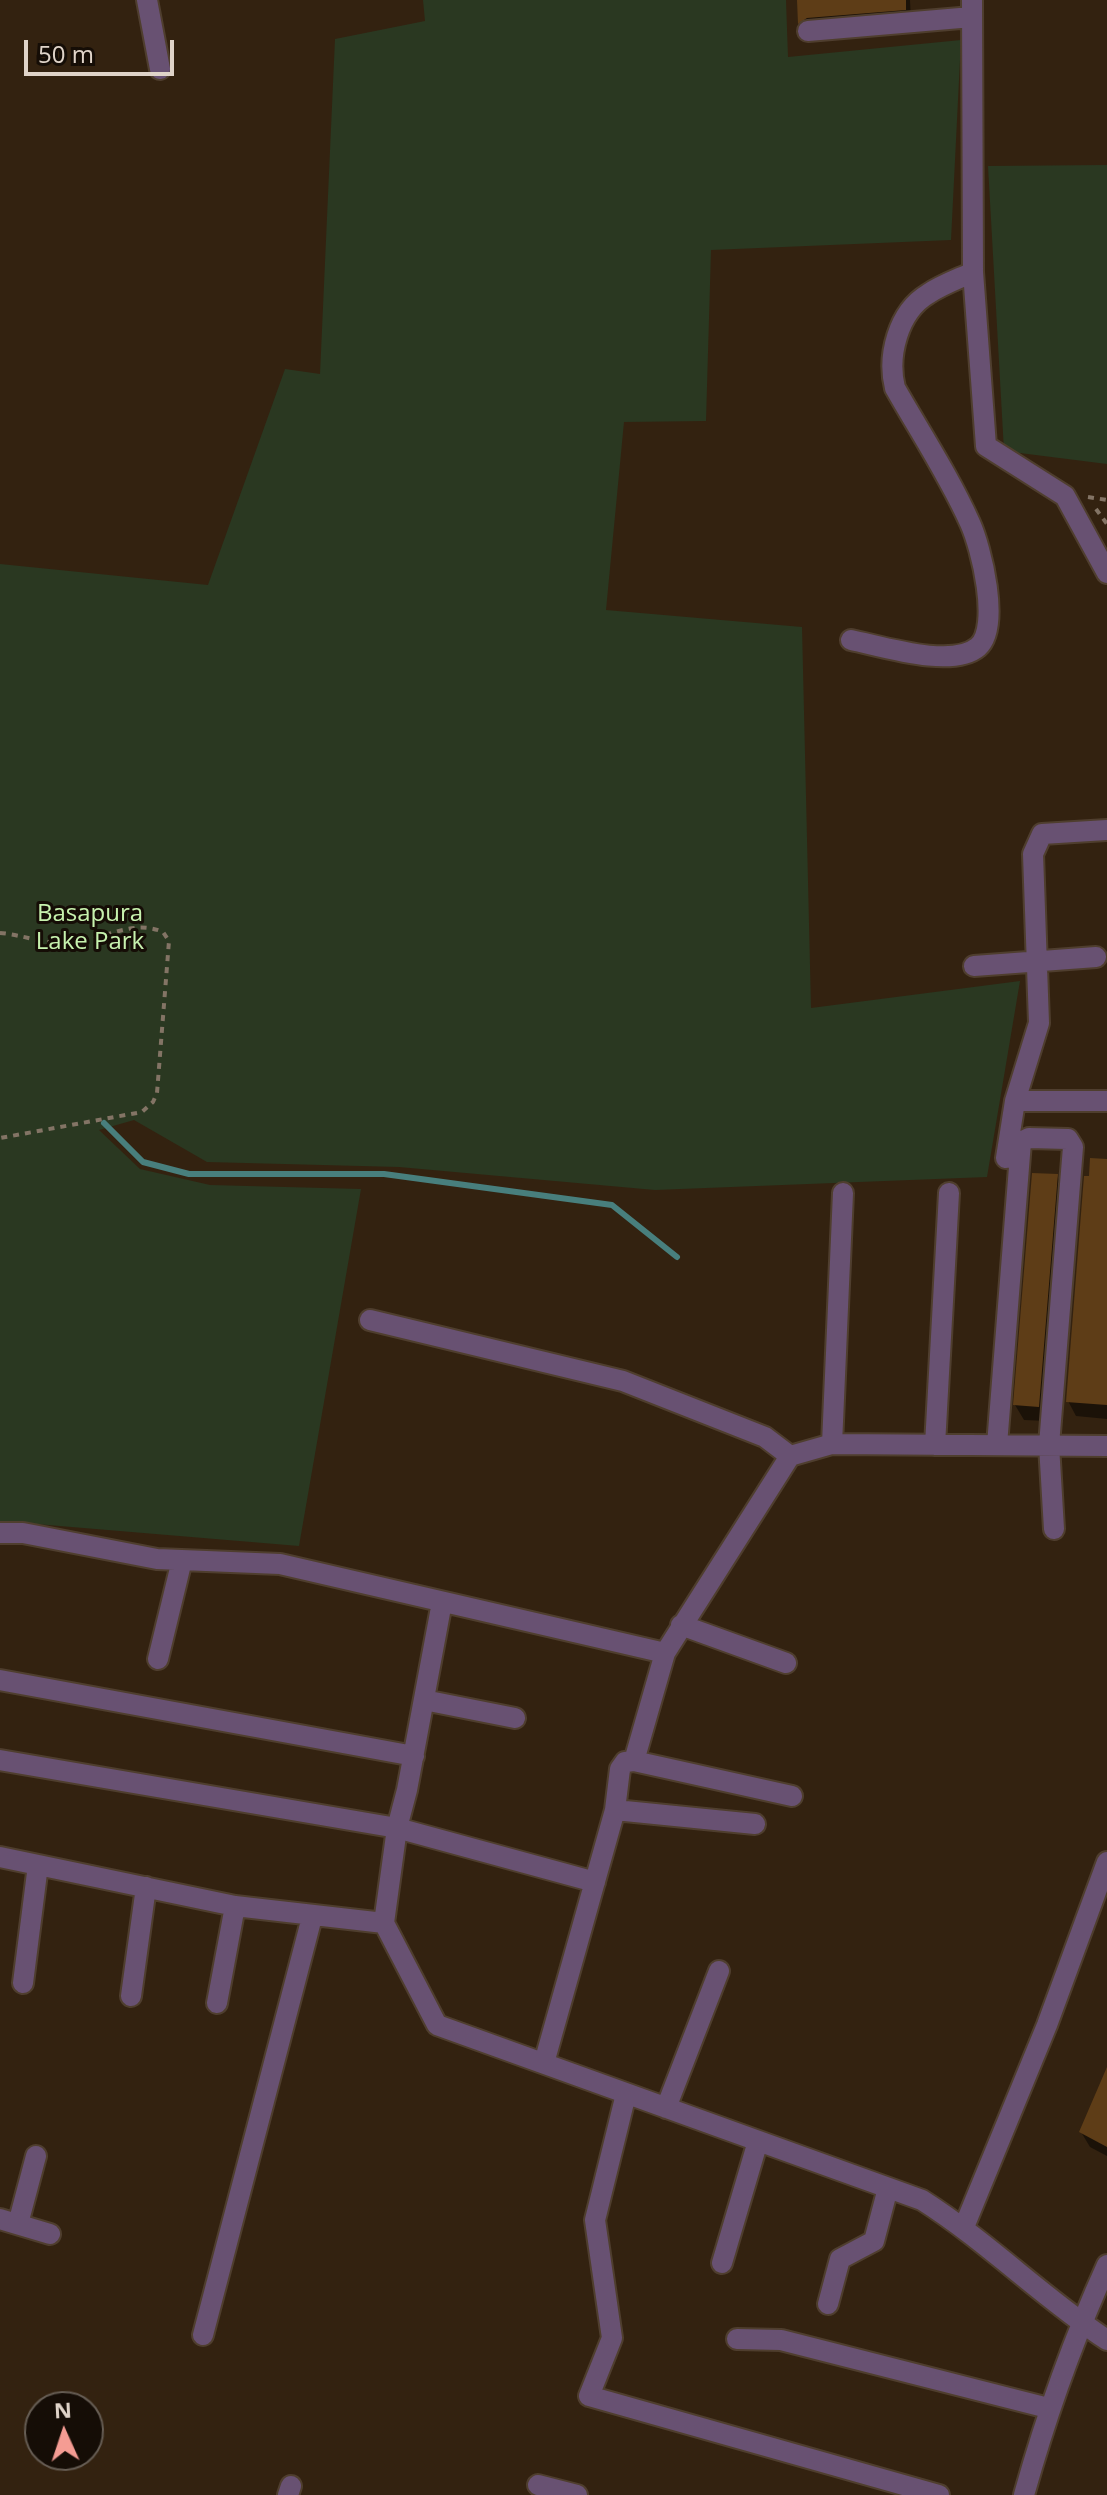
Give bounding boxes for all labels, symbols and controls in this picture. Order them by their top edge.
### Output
scale bar [28,24,178,74]
text: 50 m [38,37,94,70]
park label: Basapura Lake Park [36,900,144,956]
north arrow [24,2391,104,2471]
text: N [53,2394,73,2424]

